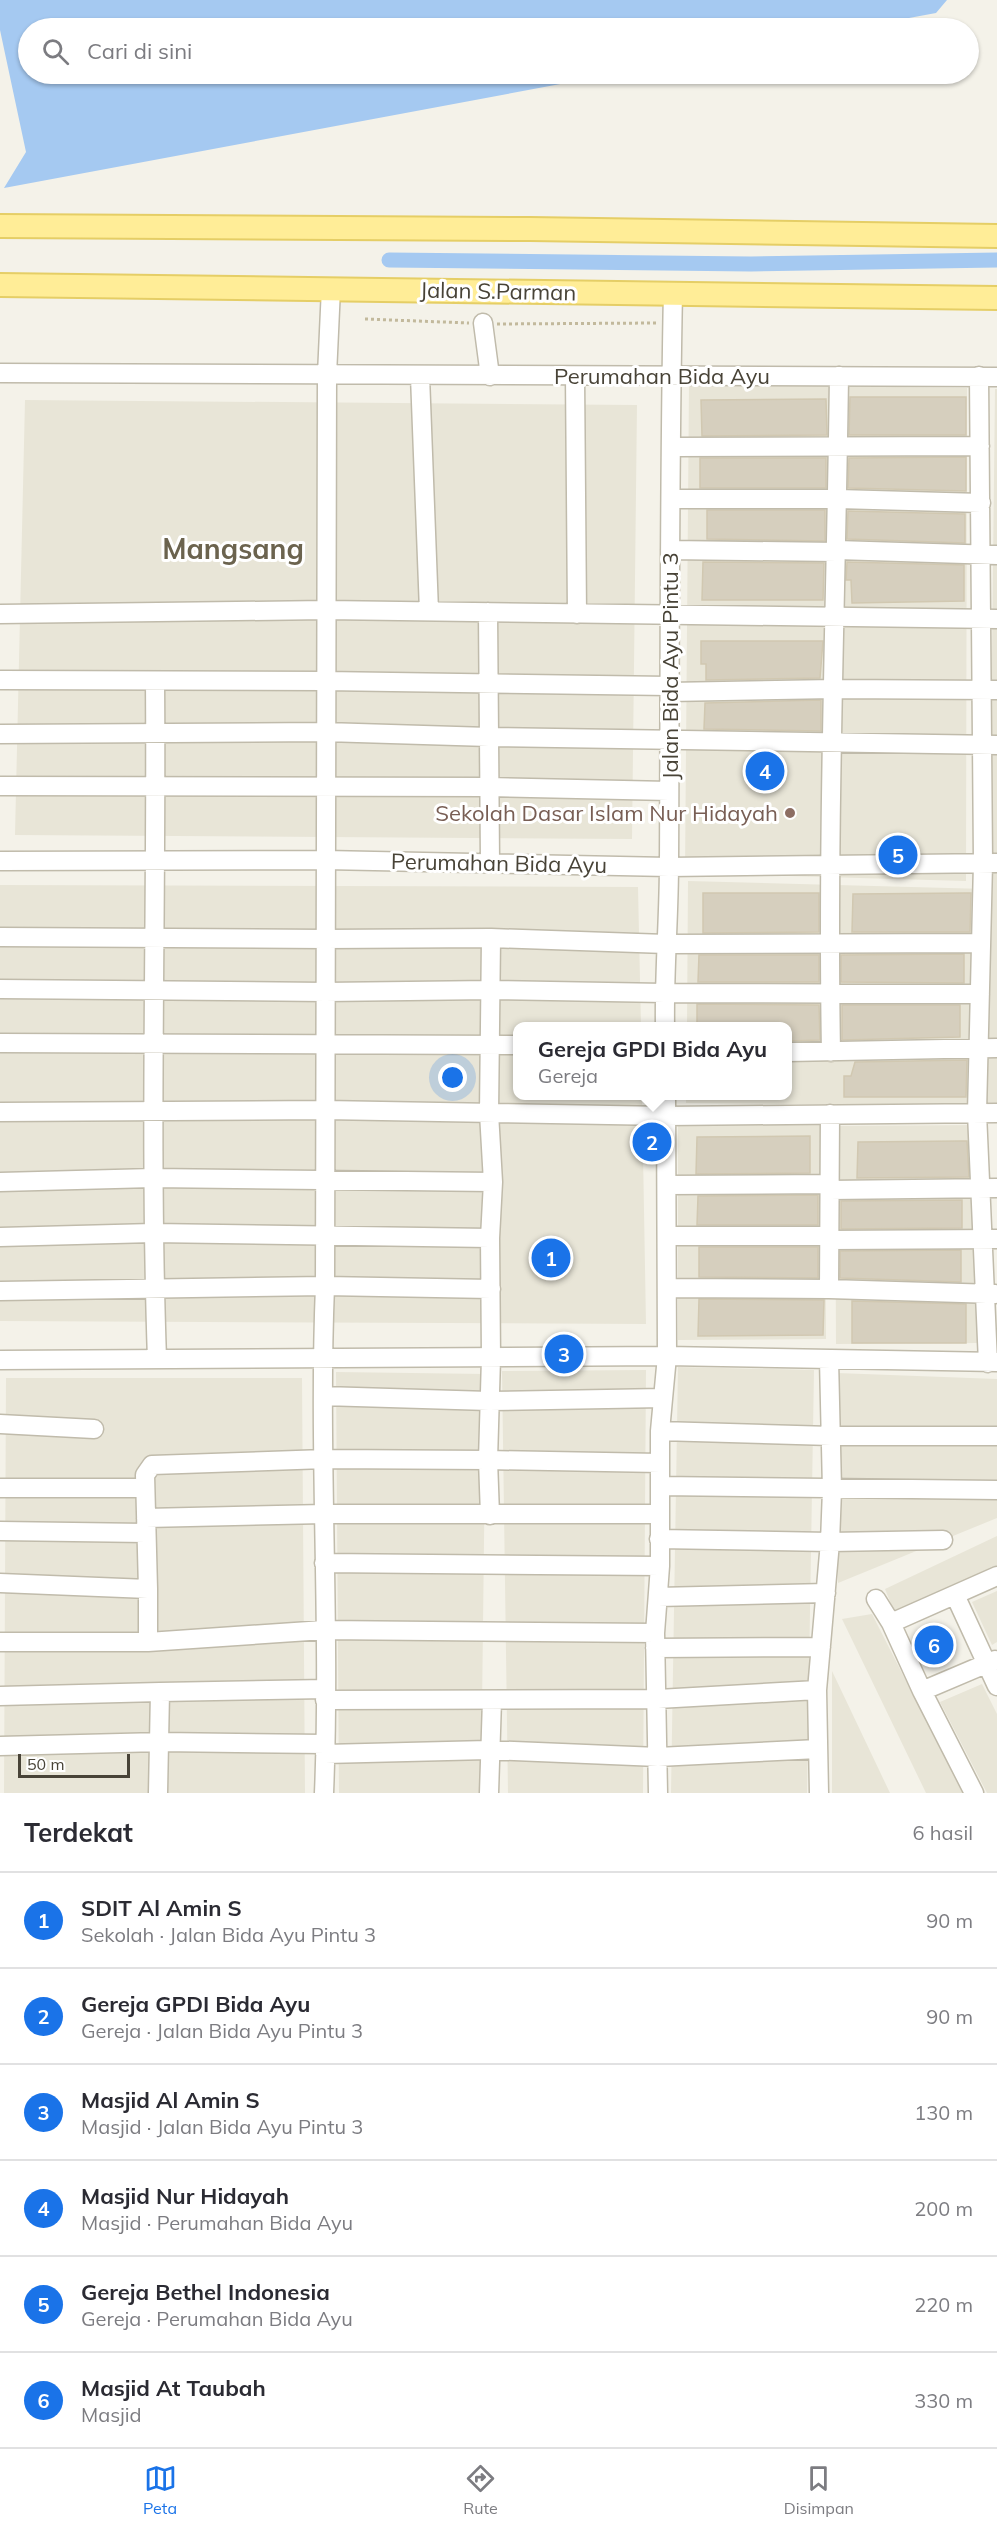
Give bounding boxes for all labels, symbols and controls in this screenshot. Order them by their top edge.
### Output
search box [18,18,979,84]
icon: search [39,35,72,68]
text: Cari di sini [87,37,192,65]
street label: Jalan S.Parman [420,276,576,306]
street label: Perumahan Bida Ayu [554,362,770,390]
district label: Mangsang [162,531,304,566]
street label: Jalan Bida Ayu Pintu 3 [656,552,684,780]
pin: 4 [746,748,784,794]
place label: Sekolah Dasar Islam Nur Hidayah [435,799,778,827]
marker: Sekolah Dasar Islam Nur Hidayah [783,806,797,820]
pin: 5 [878,832,918,878]
street label: Perumahan Bida Ayu [391,847,607,879]
popup [513,1022,792,1100]
text: Gereja GPDI Bida Ayu [538,1035,767,1063]
your location [438,1063,467,1092]
text: Gereja [538,1063,598,1088]
pin: 2 [632,1120,672,1164]
pin: 1 [532,1236,570,1280]
pin: 3 [544,1332,584,1376]
pin: 6 [914,1622,954,1668]
scale bar [18,1751,130,1778]
text: 50 m [27,1754,64,1774]
text: Terdekat [24,1816,133,1849]
text: 6 hasil [913,1820,973,1845]
text: SDIT Al Amin S [81,1894,242,1922]
text: 1 [38,1908,50,1933]
text: 90 m [926,1908,973,1933]
text: Sekolah · Jalan Bida Ayu Pintu 3 [81,1922,376,1947]
text: Gereja GPDI Bida Ayu [81,1990,310,2018]
text: 2 [38,2004,50,2029]
text: 90 m [926,2004,973,2029]
text: Gereja · Jalan Bida Ayu Pintu 3 [81,2018,363,2043]
text: Masjid Al Amin S [81,2086,260,2114]
text: 3 [38,2100,50,2125]
text: 130 m [914,2100,973,2125]
text: Masjid · Jalan Bida Ayu Pintu 3 [81,2114,363,2139]
text: Masjid Nur Hidayah [81,2182,289,2210]
text: 4 [38,2196,50,2221]
text: 200 m [914,2196,973,2221]
text: Masjid · Perumahan Bida Ayu [81,2210,353,2235]
text: Gereja Bethel Indonesia [81,2278,330,2306]
text: 5 [38,2292,50,2317]
text: 220 m [914,2292,973,2317]
text: Gereja · Perumahan Bida Ayu [81,2306,353,2331]
text: Masjid At Taubah [81,2374,266,2402]
text: 6 [38,2388,50,2413]
text: 330 m [914,2388,973,2413]
text: Masjid [81,2402,142,2427]
tab: Peta [143,2462,177,2518]
tab: Rute [463,2462,498,2518]
tab: Disimpan [784,2462,854,2518]

